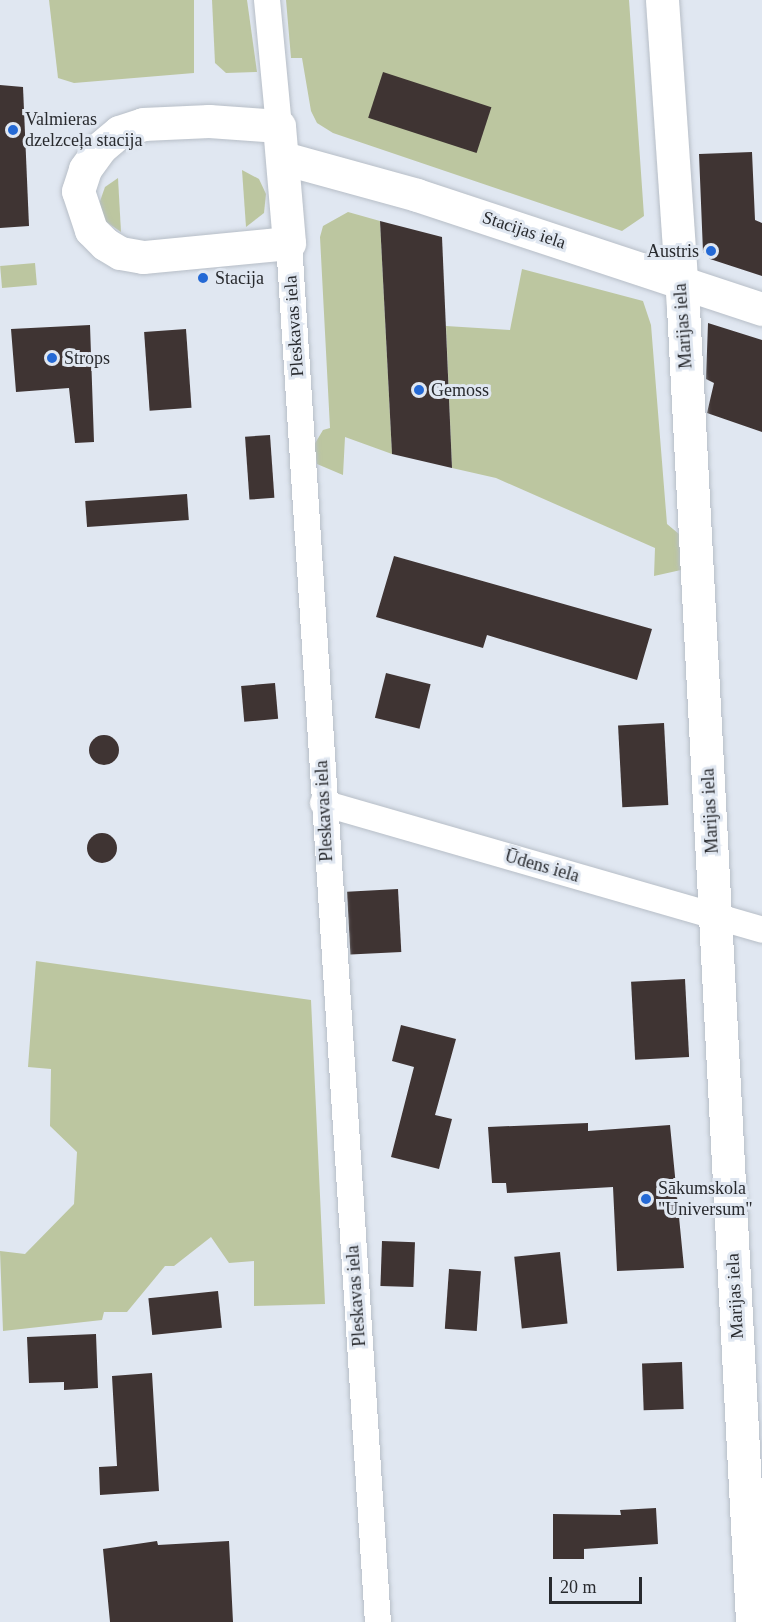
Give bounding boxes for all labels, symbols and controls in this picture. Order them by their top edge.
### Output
place label: Valmieras dzelzceļa stacija [25,109,142,152]
marker: Valmieras dzelzceļa stacija [6,123,20,137]
street label: Stacijas iela [480,206,568,254]
place label: Austris [647,240,699,262]
marker: Austris [704,244,718,258]
place label: Stacija [215,267,264,289]
marker: Stacija [196,271,210,285]
street label: Pleskavas iela [280,275,308,377]
street label: Marijas iela [669,283,697,369]
place label: Strops [64,347,110,369]
marker: Strops [45,351,59,365]
place label: Gemoss [431,379,489,401]
marker: Gemoss [412,383,426,397]
street label: Pleskavas iela [311,760,337,862]
street label: Marijas iela [697,768,723,854]
street label: Ūdens iela [502,845,582,887]
place label: Sākumskola "Universum" [658,1178,753,1220]
marker: Sākumskola "Universum" [639,1192,653,1206]
street label: Pleskavas iela [342,1245,370,1347]
street label: Marijas iela [722,1253,748,1339]
scale bar [552,1565,645,1603]
text: 20 m [560,1577,597,1597]

